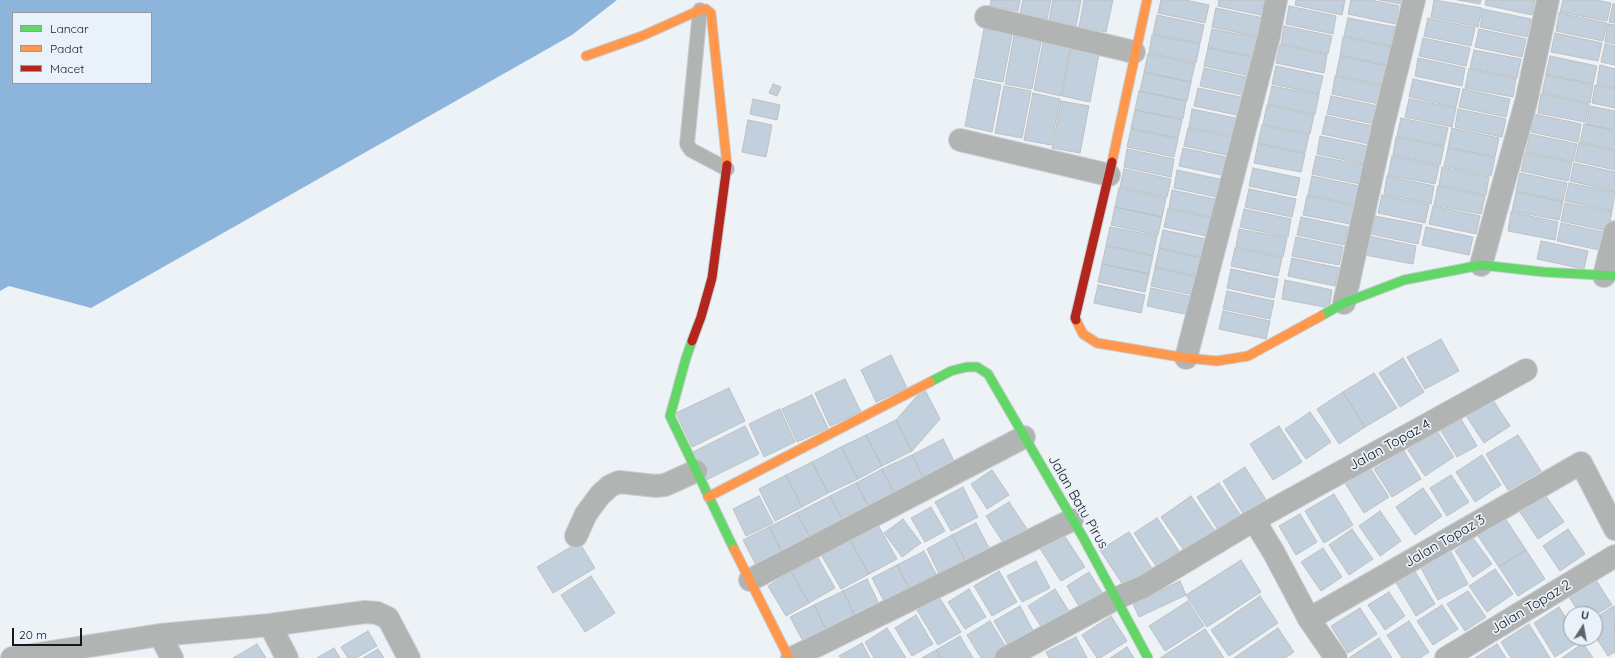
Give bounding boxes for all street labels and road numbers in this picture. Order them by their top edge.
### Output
street label: Jalan Topaz 4 [1346,416,1434,474]
street label: Jalan Batu Pirus [1044,452,1112,552]
street label: Jalan Topaz 3 [1402,511,1488,571]
street label: Jalan Topaz 2 [1488,576,1574,638]

